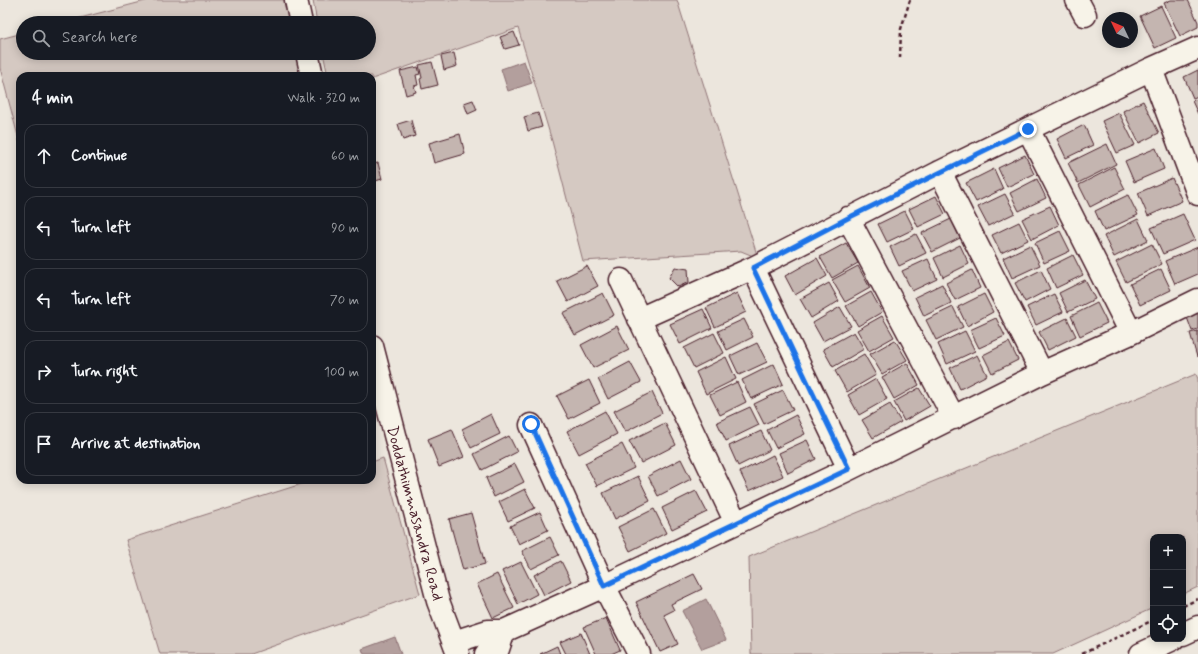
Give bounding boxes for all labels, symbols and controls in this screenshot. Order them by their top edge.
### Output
north arrow [1102,12,1138,48]
search box [16,16,376,60]
icon: search [30,27,52,49]
text: Search here [62,28,138,48]
text: 4 min [32,87,73,109]
text: Walk · 320 m [287,90,360,107]
route end [1019,120,1037,138]
icon: ahead [33,145,55,167]
text: Continue [71,146,127,166]
text: 60 m [331,148,359,165]
icon: left [33,217,55,239]
text: Turn left [71,218,131,238]
text: 90 m [331,220,359,237]
icon: left [33,289,55,311]
text: Turn left [71,290,131,310]
text: 70 m [330,292,359,309]
icon: right [33,361,55,383]
text: Turn right [71,362,138,382]
text: 100 m [324,364,359,381]
route start [522,415,540,433]
street label: Doddathimmasandra Road [381,424,448,603]
icon: arrive [33,433,55,455]
text: Arrive at destination [71,434,200,454]
map controls [1150,534,1186,642]
button: + [1150,534,1186,570]
button: − [1150,570,1186,606]
button: locate [1150,606,1186,642]

